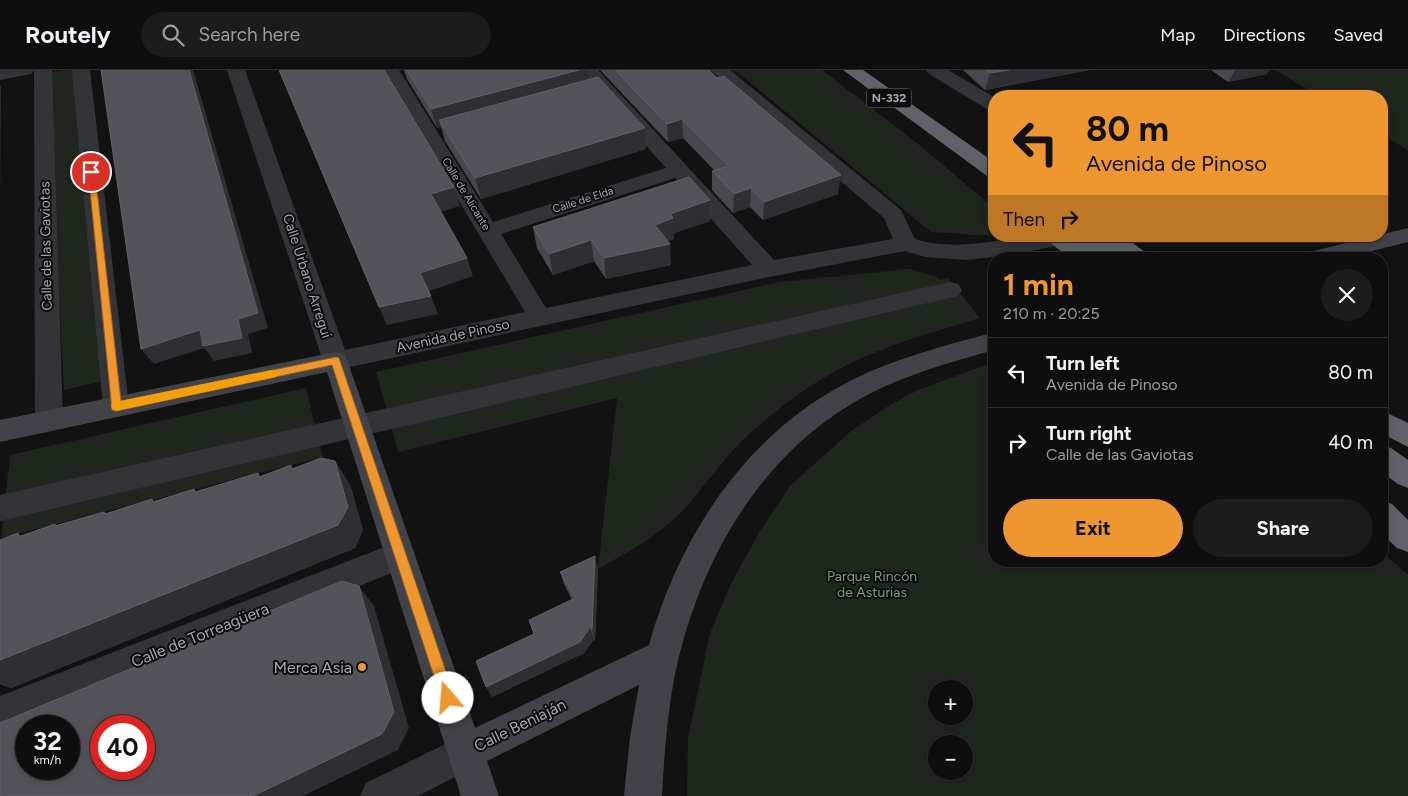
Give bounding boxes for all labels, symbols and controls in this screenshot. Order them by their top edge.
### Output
search box [141,12,491,57]
text: Routely [25,20,111,49]
icon: search [159,21,187,49]
text: Search here [199,23,300,46]
text: Map [1160,24,1195,46]
text: Directions [1223,24,1305,46]
text: Saved [1333,24,1383,46]
road number: N-332 [866,88,912,108]
text: 80 m [1086,108,1169,150]
icon: left [1003,110,1068,175]
text: Avenida de Pinoso [1086,150,1267,177]
pin [70,151,112,193]
street label: Calle de Alicante [439,155,493,233]
icon: arrive [77,158,105,186]
street label: Calle de las Gaviotas [36,181,56,311]
street label: Calle de Elda [551,184,615,216]
icon: right [1055,205,1083,233]
text: Then [1003,208,1045,231]
street label: Calle Urbano Arregui [279,212,335,340]
text: 1 min [1003,266,1074,303]
button: close [1321,269,1373,321]
text: 210 m · 20:25 [1003,304,1100,323]
street label: Avenida de Pinoso [395,316,511,356]
text: Turn left [1046,352,1120,375]
icon: left [1003,359,1031,387]
text: 80 m [1328,361,1373,384]
text: Avenida de Pinoso [1046,375,1178,394]
text: Turn right [1046,422,1132,445]
icon: right [1003,429,1031,457]
text: 40 m [1328,431,1373,454]
text: Calle de las Gaviotas [1046,445,1194,464]
button: Exit [1003,499,1183,557]
button: Share [1193,499,1373,557]
park label: Parque Rincón de Asturias [827,568,917,601]
street label: Calle de Torreagüera [128,599,272,671]
place label: Merca Asia [273,658,352,677]
marker: Merca Asia [356,661,368,673]
position arrow [421,671,473,723]
map controls [928,680,973,780]
button: + [928,680,973,725]
street label: Calle Beniaján [471,694,569,755]
speed limit sign: 40 [90,715,155,780]
text: 32 [33,726,62,756]
button: − [928,735,973,780]
text: km/h [34,753,61,767]

